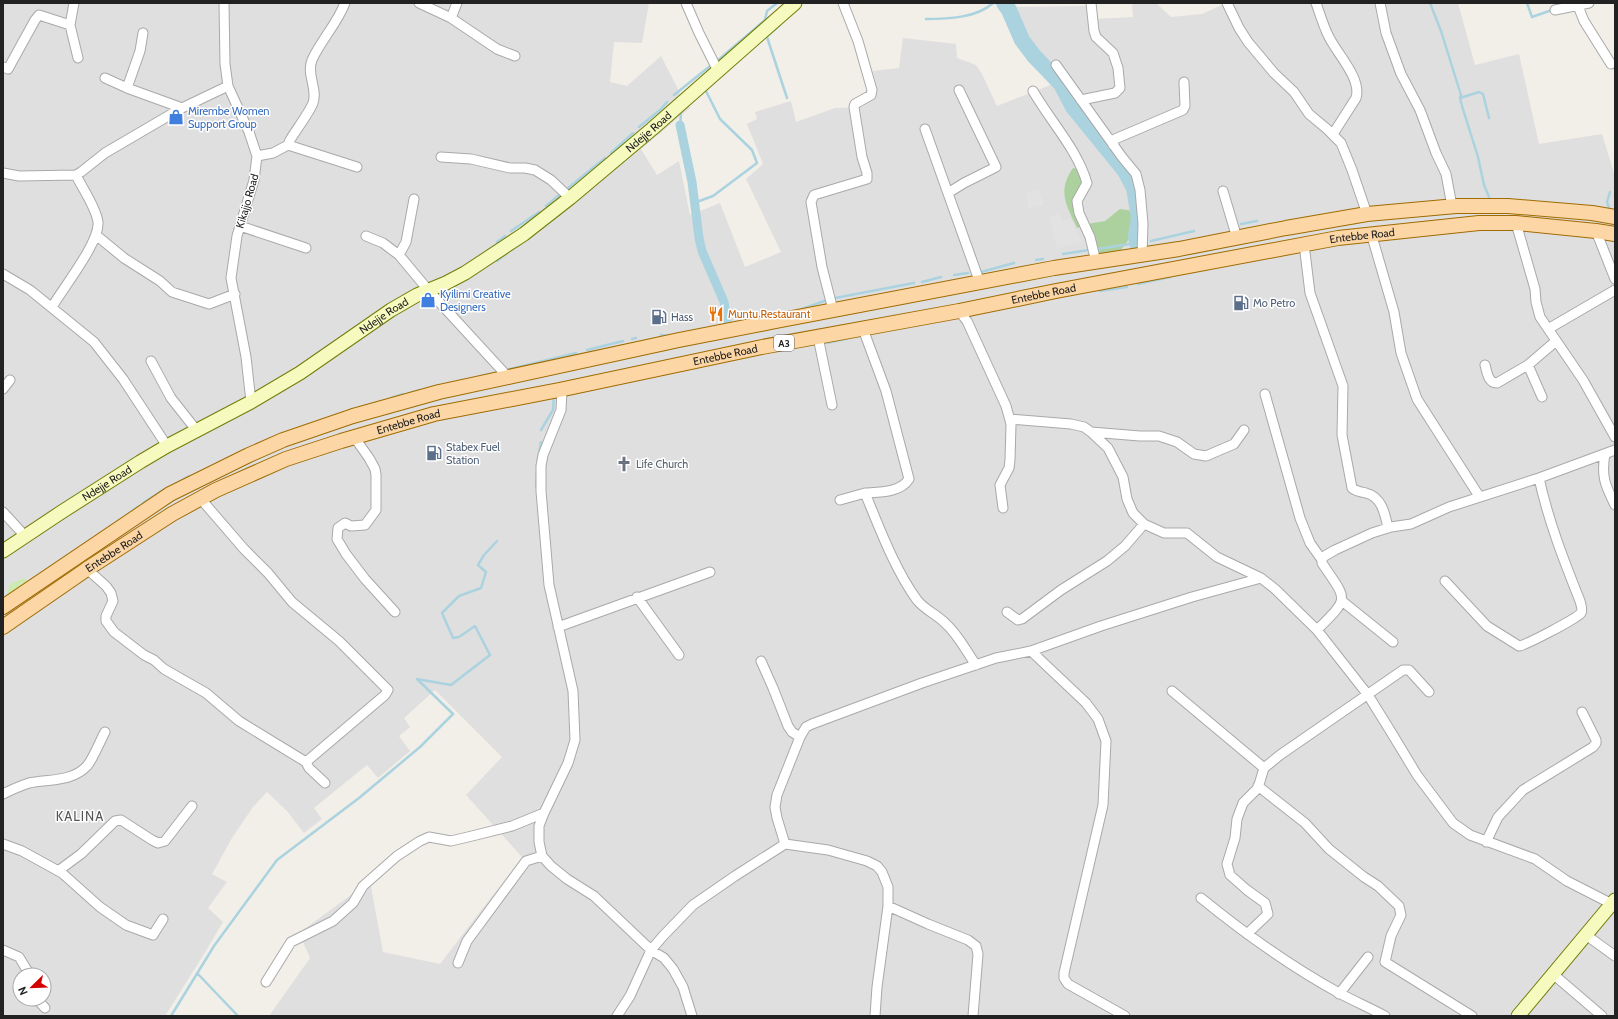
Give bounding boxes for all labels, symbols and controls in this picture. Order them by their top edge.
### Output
place label: Mirembe Women Support Group [188,104,269,131]
shop icon: Mirembe Women Support Group [167,108,185,126]
street label: Ndejje Road [623,108,674,155]
street label: Kikajjo Road [233,172,261,230]
street label: Entebbe Road [1328,225,1395,246]
street label: Entebbe Road [1010,280,1077,307]
place label: Kyilimi Creative Designers [440,287,511,314]
shop icon: Kyilimi Creative Designers [419,291,437,309]
fuel station icon: Mo Petro [1232,294,1250,312]
street label: Ndejje Road [356,295,411,337]
place label: Mo Petro [1253,296,1295,310]
restaurant icon: Muntu Restaurant [707,305,725,323]
place label: Muntu Restaurant [728,307,811,321]
fuel station icon: Hass [650,308,668,326]
place label: Hass [671,310,693,324]
road number: A3 [774,335,794,351]
street label: Entebbe Road [692,341,759,368]
street label: Entebbe Road [375,406,441,437]
place label: Stabex Fuel Station [446,440,500,467]
fuel station icon: Stabex Fuel Station [425,444,443,462]
church icon: Life Church [615,455,633,473]
place label: Life Church [636,457,688,471]
street label: Ndejje Road [79,462,134,504]
street label: Entebbe Road [82,528,145,575]
district label: KALINA [56,808,104,824]
north arrow [12,967,52,1007]
text: N [15,985,31,997]

